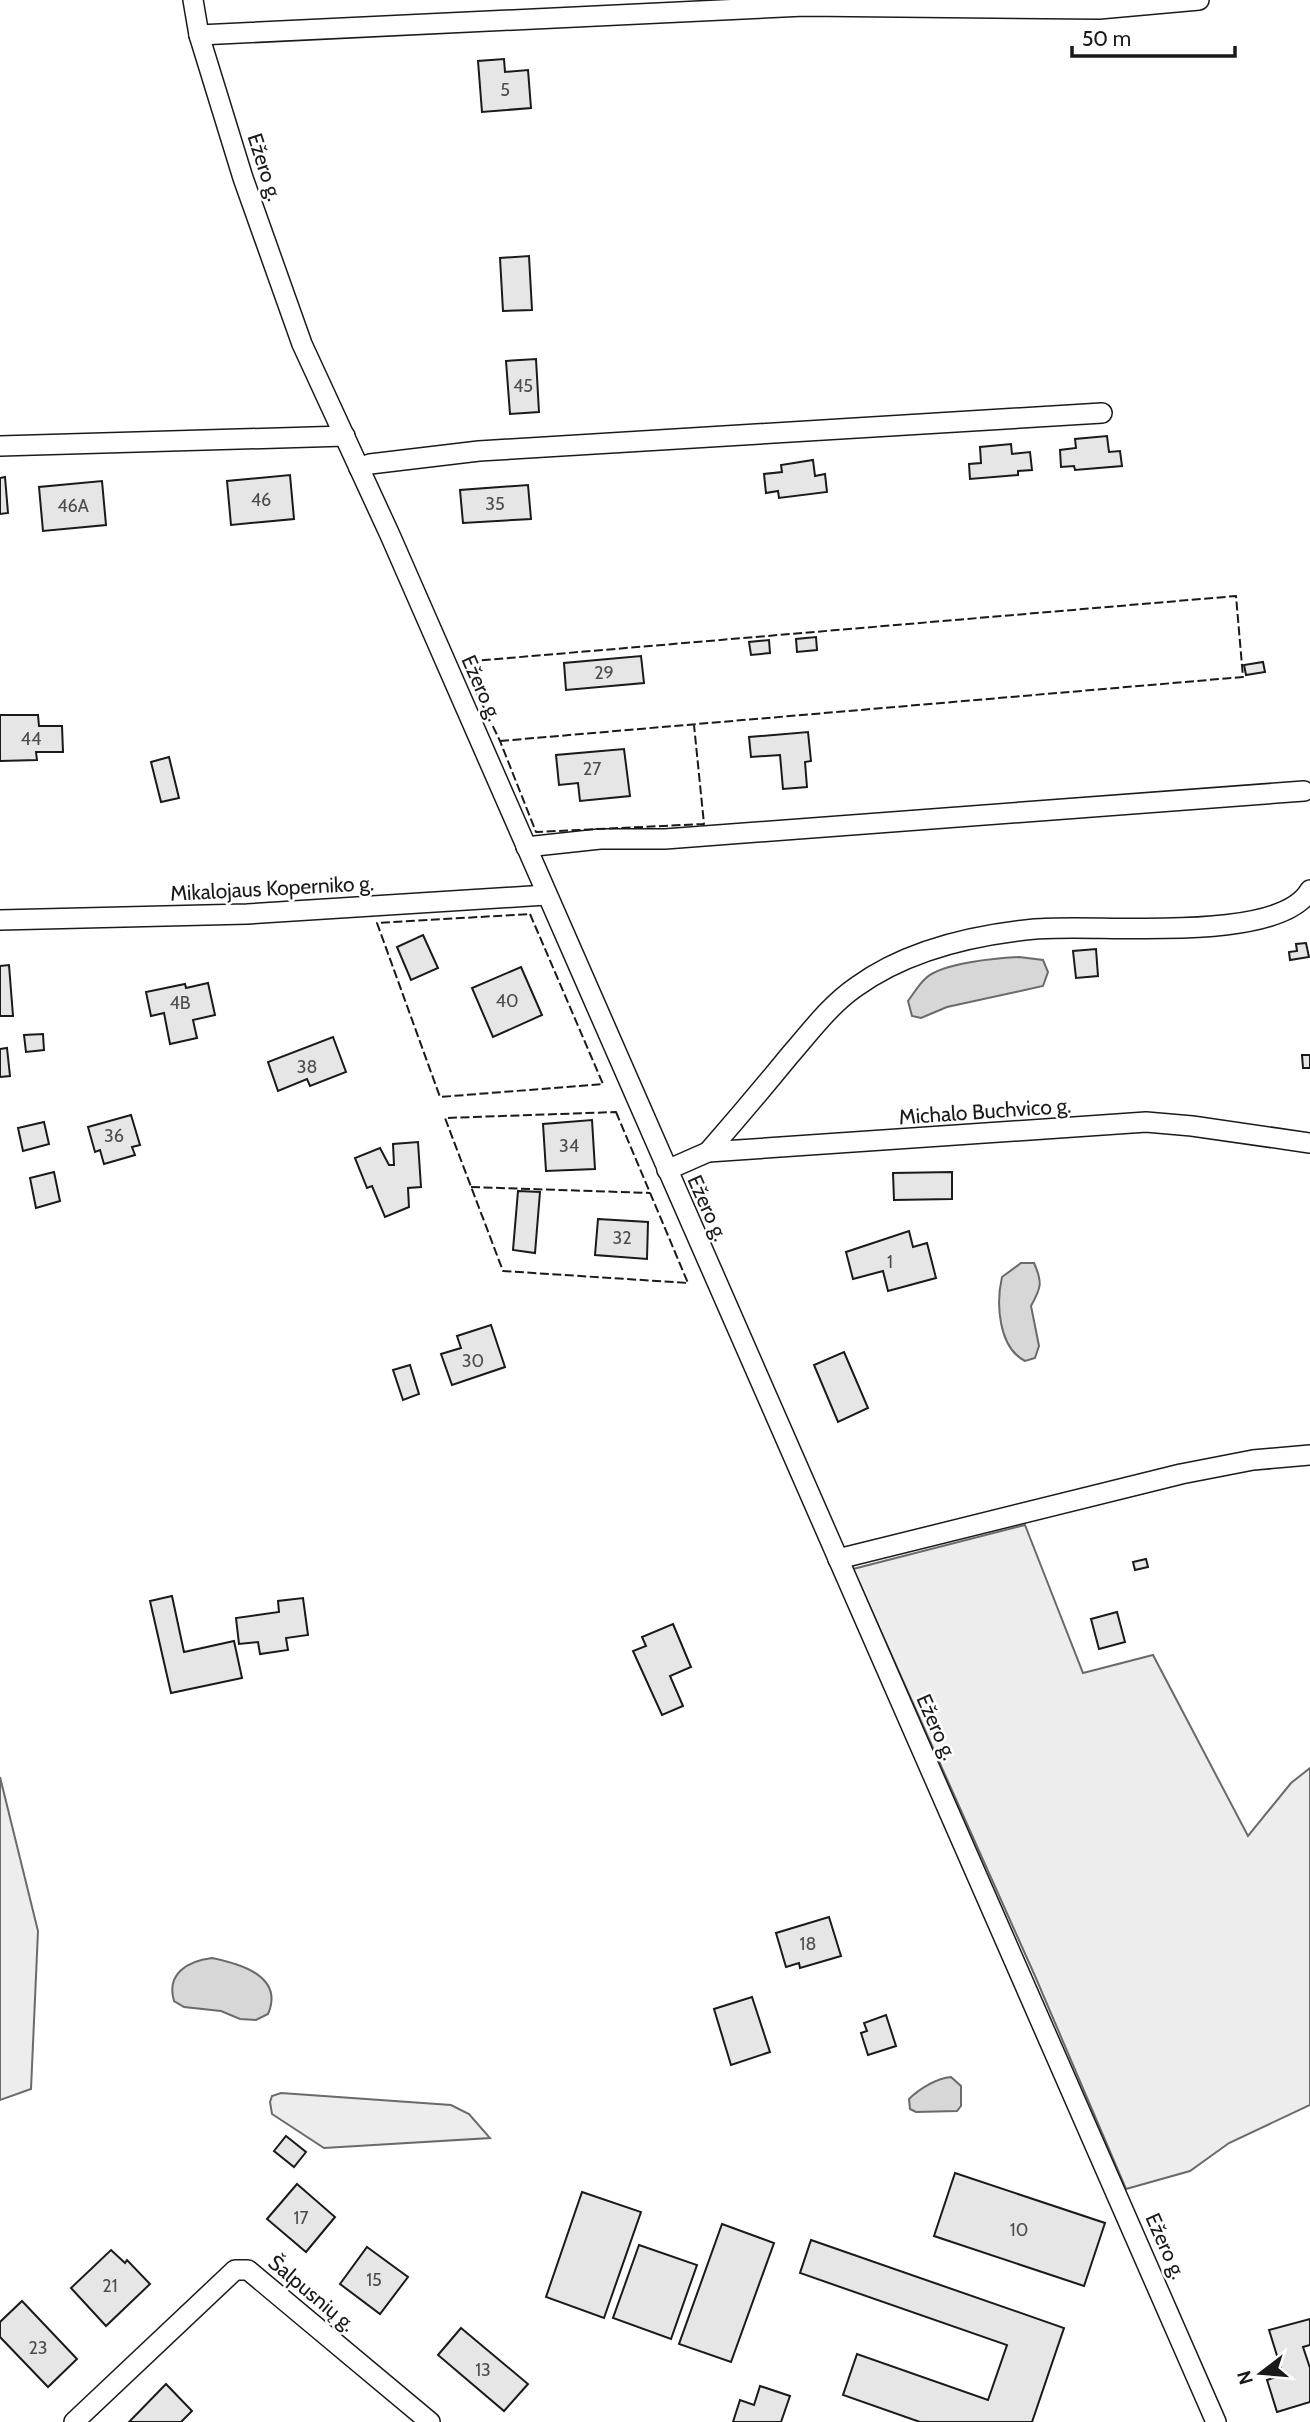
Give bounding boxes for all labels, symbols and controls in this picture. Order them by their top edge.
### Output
scale bar [1072,14,1235,58]
text: 50 m [1082,26,1131,51]
house number: 5 [500,79,510,101]
street label: Ežero g. [242,130,288,204]
house number: 45 [513,375,533,397]
house number: 46 [251,489,271,511]
house number: 35 [485,493,505,515]
house number: 46A [57,495,89,517]
street label: Ežero g. [456,651,508,725]
house number: 29 [594,662,614,684]
house number: 44 [21,728,41,750]
house number: 27 [583,758,601,780]
street label: Mikalojaus Koperniko g. [169,870,375,907]
house number: 40 [496,990,518,1012]
house number: 4B [169,992,191,1014]
house number: 38 [297,1056,317,1078]
street label: Michalo Buchvico g. [898,1093,1072,1129]
house number: 36 [104,1125,124,1147]
house number: 34 [559,1135,579,1157]
street label: Ežero g. [682,1171,734,1245]
house number: 32 [612,1227,632,1249]
house number: 1 [887,1251,893,1273]
house number: 30 [462,1350,484,1372]
street label: Ežero g. [911,1690,963,1764]
house number: 18 [800,1933,816,1955]
house number: 17 [294,2207,308,2229]
street label: Ežero g. [1140,2209,1192,2283]
house number: 10 [1010,2219,1028,2241]
street label: Šalpusnių g. [264,2250,360,2336]
house number: 15 [366,2269,382,2291]
house number: 21 [102,2275,118,2297]
house number: 23 [28,2337,48,2359]
north arrow [1226,2338,1296,2408]
house number: 13 [475,2359,491,2381]
text: N [1232,2368,1258,2387]

